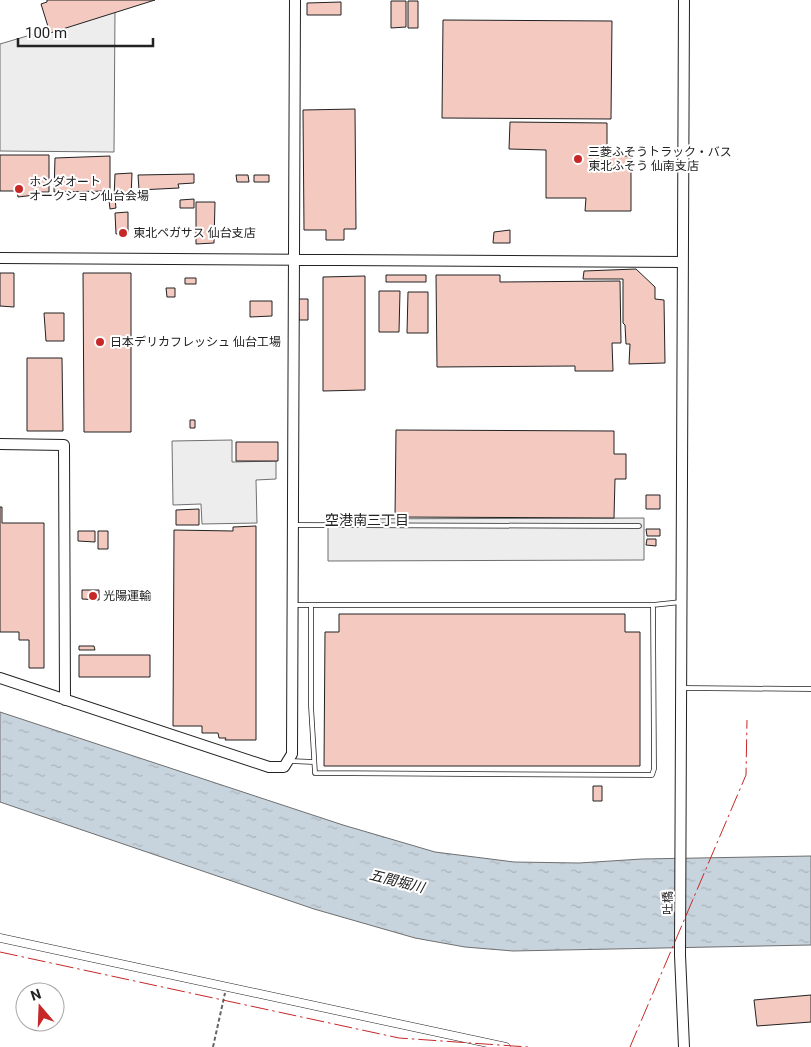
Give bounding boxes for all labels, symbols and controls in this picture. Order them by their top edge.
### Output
scale bar [18,15,152,47]
text: 100 m [25,24,67,42]
place label: 三菱ふそうトラック・バス 東北ふそう 仙南支店 [588,145,732,173]
marker: 三菱ふそうトラック・バス 東北ふそう 仙南支店 [572,153,584,165]
place label: ホンダオート オークション仙台会場 [29,175,149,203]
marker: ホンダオート オークション仙台会場 [13,183,25,195]
place label: 東北ペガサス 仙台支店 [133,226,256,240]
marker: 東北ペガサス 仙台支店 [117,227,129,239]
place label: 日本デリカフレッシュ 仙台工場 [110,335,281,349]
marker: 日本デリカフレッシュ 仙台工場 [94,336,106,348]
district label: 空港南三丁目 [325,512,409,528]
place label: 光陽運輸 [103,589,151,603]
marker: 光陽運輸 [87,590,99,602]
water label: 五間堀川 [368,866,428,896]
street label: 吐橋 [661,891,675,915]
north arrow [15,982,65,1032]
text: N [28,986,43,1004]

